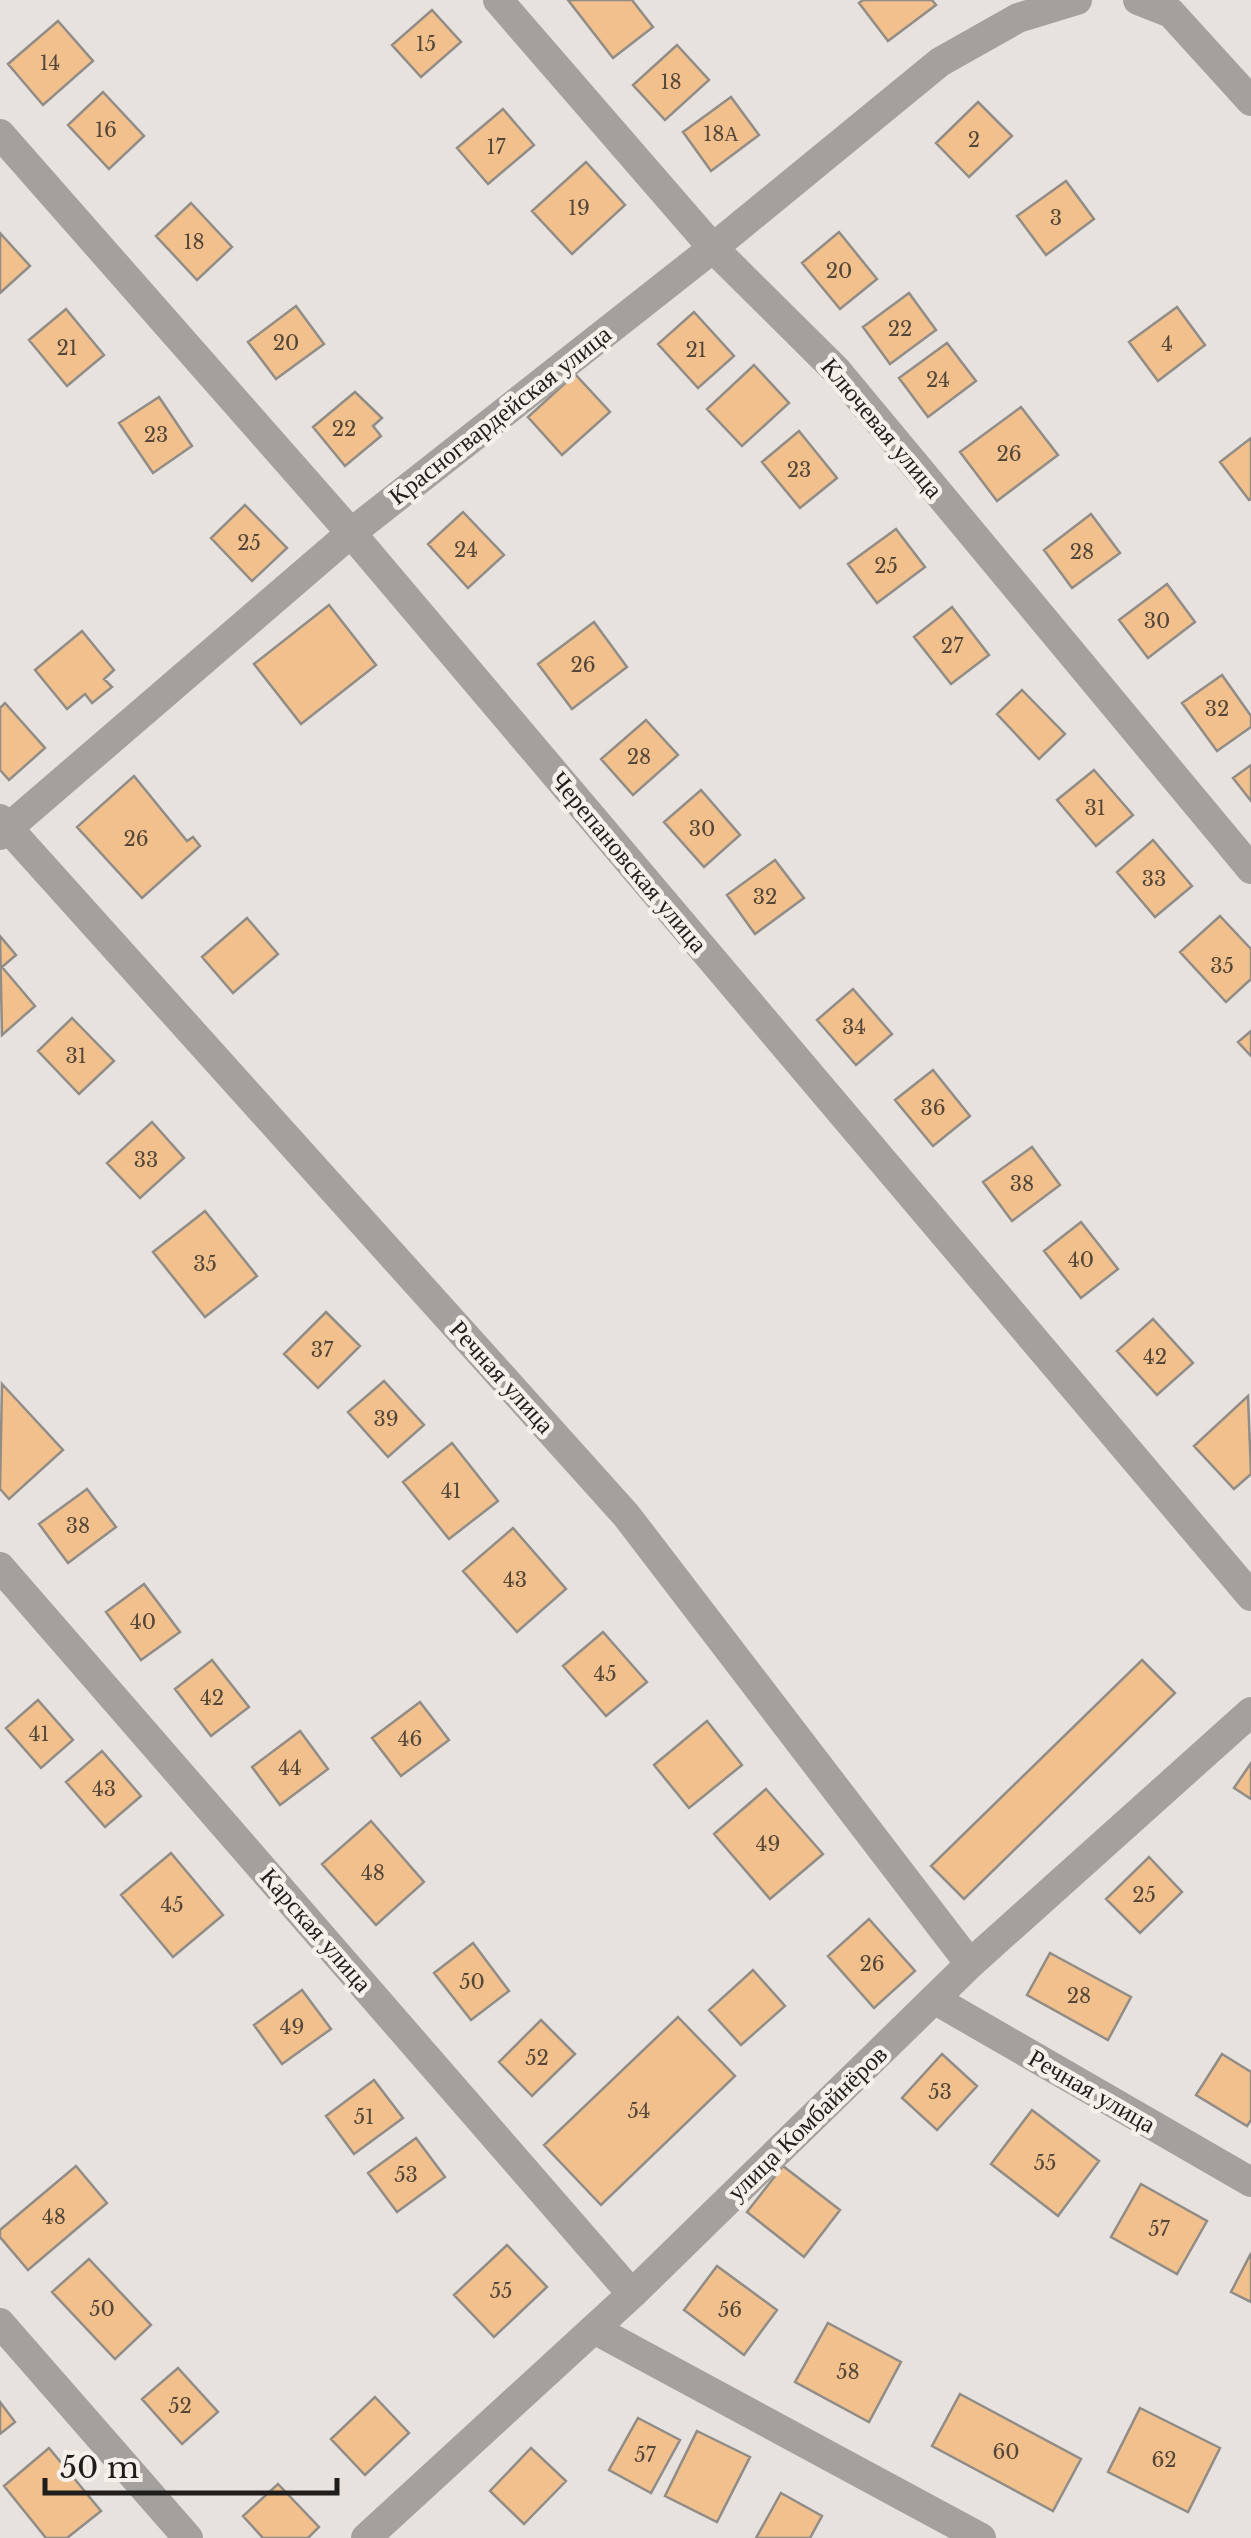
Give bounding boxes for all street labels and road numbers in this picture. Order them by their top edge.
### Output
street label: Красногвардейская улица [383,318,617,512]
street label: Ключевая улица [814,352,950,504]
street label: Черепановская улица [544,765,714,959]
street label: Речная улица [443,1314,561,1440]
street label: Карская улица [254,1862,378,1998]
street label: улица Комбайнёров [720,2039,894,2207]
street label: Речная улица [1023,2042,1161,2140]

